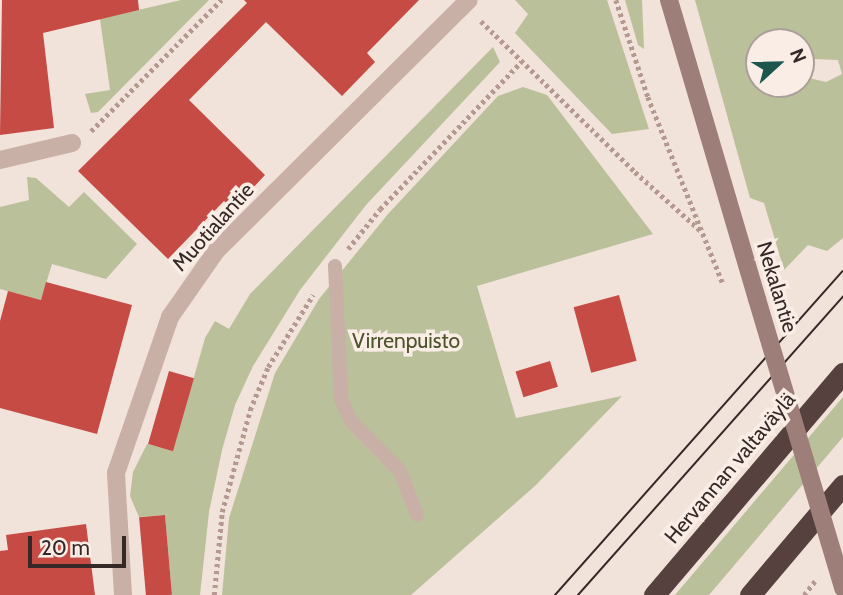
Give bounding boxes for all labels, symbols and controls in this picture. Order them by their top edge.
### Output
north arrow [745,28,815,98]
text: N [785,45,811,66]
street label: Muotialantie [167,178,259,276]
street label: Nekalantie [751,239,803,335]
park label: Virrenpuisto [352,328,460,354]
street label: Hervannan valtaväylä [659,387,801,549]
scale bar [32,522,130,566]
text: 20 m [41,535,90,560]

